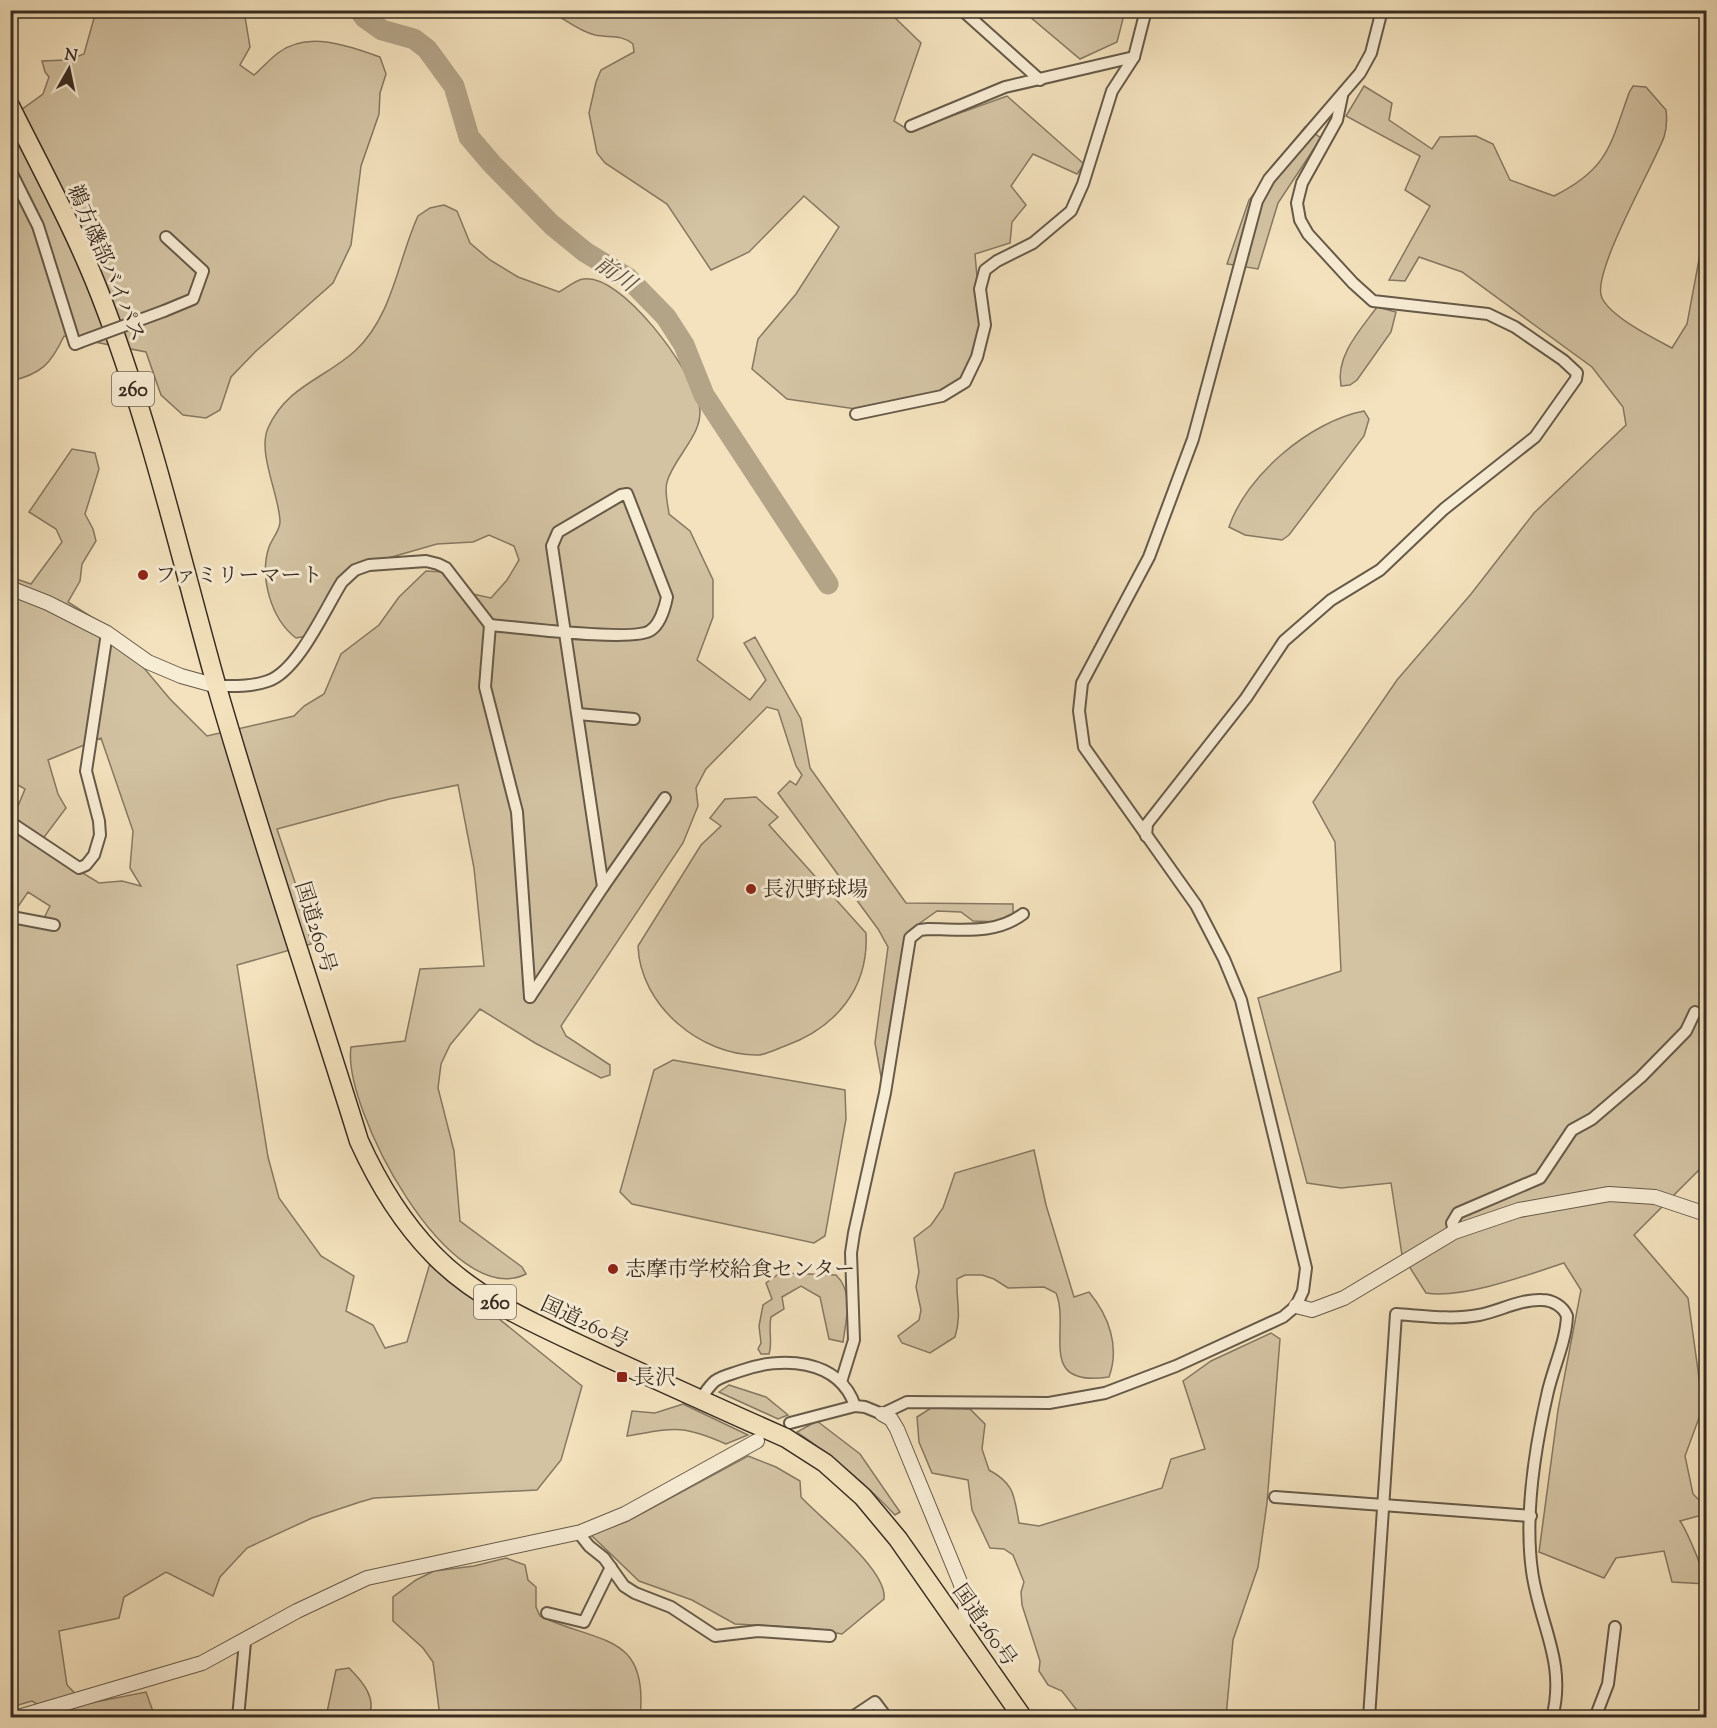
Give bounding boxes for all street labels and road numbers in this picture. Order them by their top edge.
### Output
street label: 鵜方磯部バイパス [59,181,152,347]
road number: 260 [112,372,154,406]
street label: 国道260号 [286,878,342,977]
road number: 260 [474,1285,516,1319]
street label: 国道260号 [535,1290,633,1357]
street label: 国道260号 [944,1579,1023,1673]

